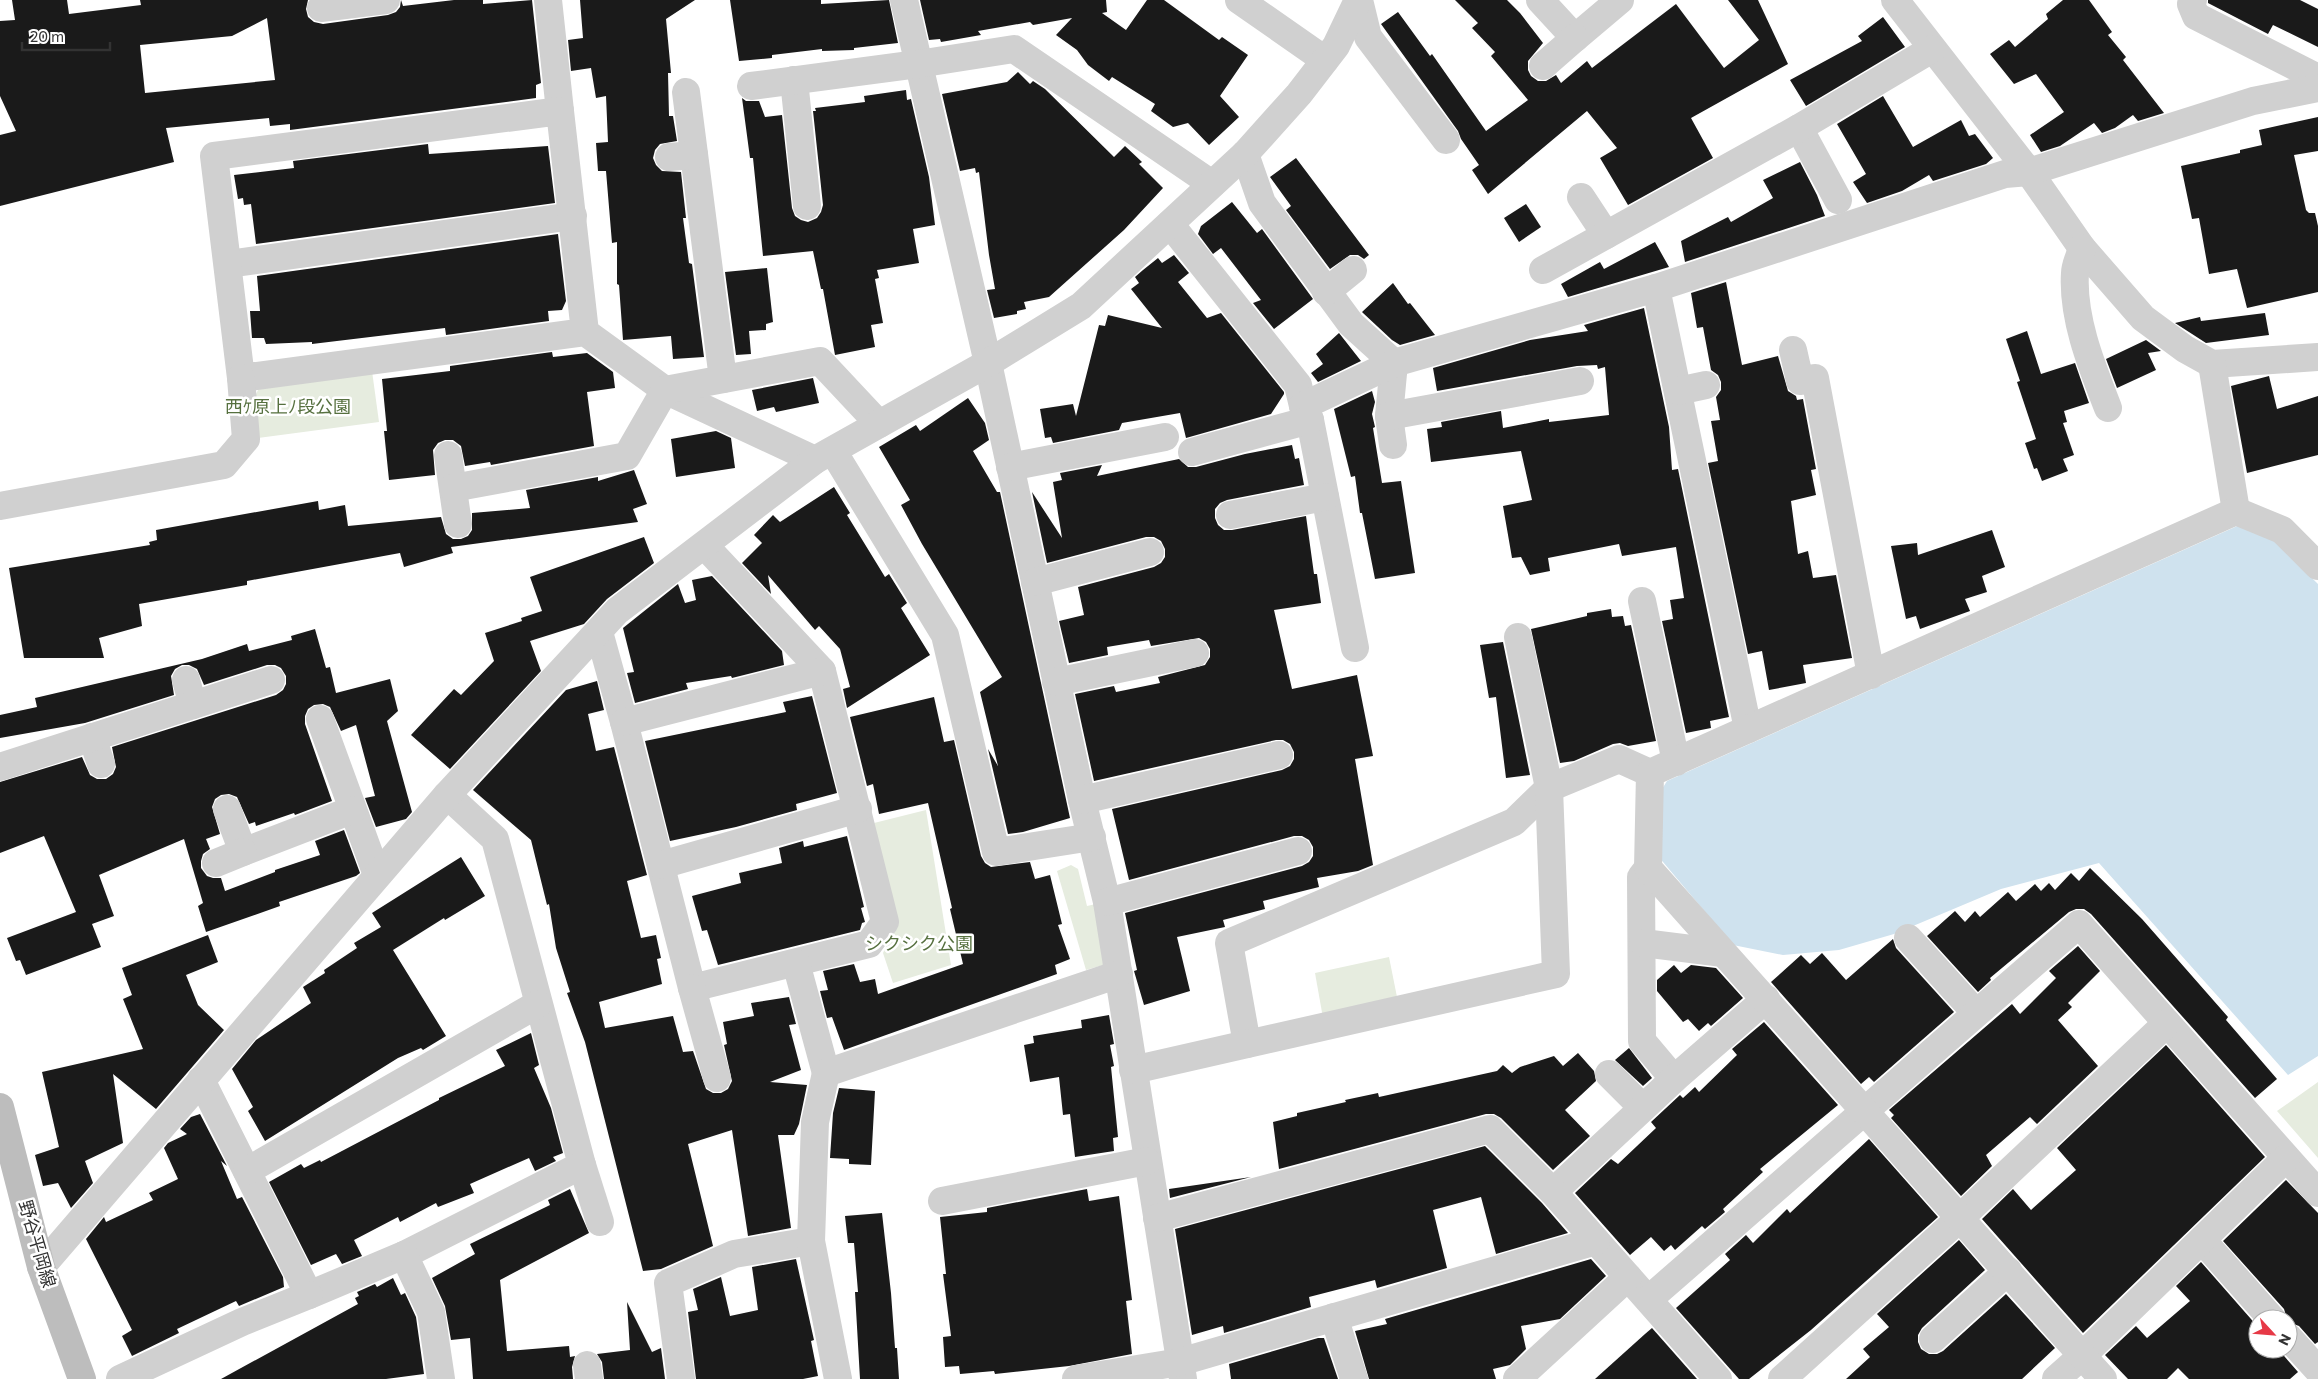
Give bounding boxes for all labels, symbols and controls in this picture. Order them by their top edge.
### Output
scale bar [22,20,110,52]
text: 20 m [30,27,64,45]
park label: 西ｹ原上ﾉ段公園 [225,395,351,417]
park label: シクシク公園 [865,932,973,954]
street label: 野谷平岡線 [15,1197,61,1290]
north arrow [2248,1309,2298,1359]
text: N [2275,1331,2295,1348]

